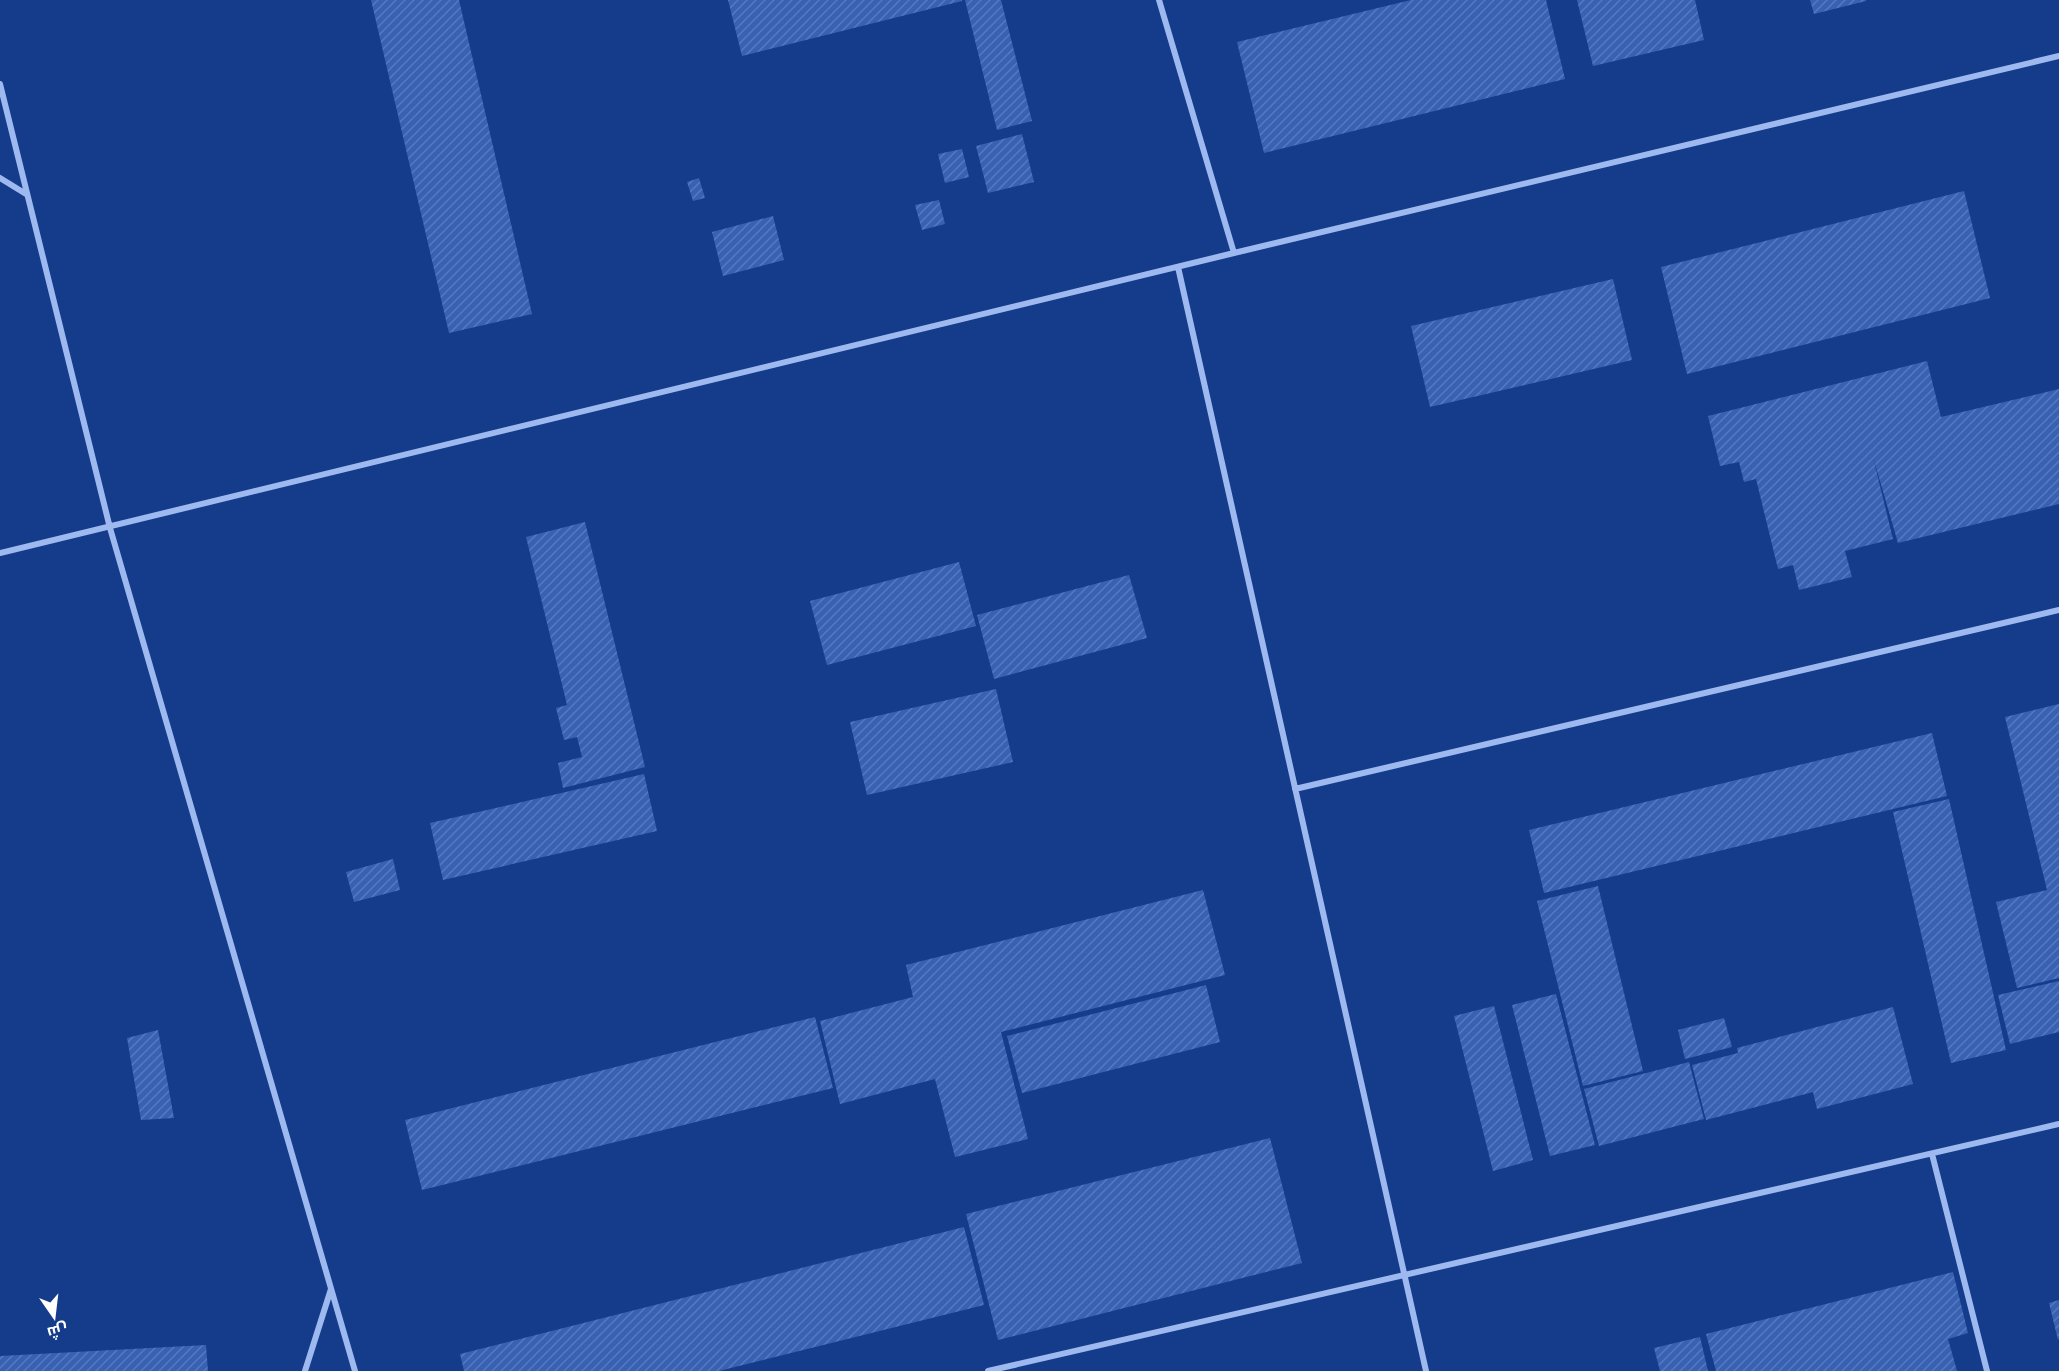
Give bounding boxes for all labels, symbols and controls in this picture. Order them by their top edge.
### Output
north arrow [24,1287,84,1347]
text: ش [45,1319,70,1344]

